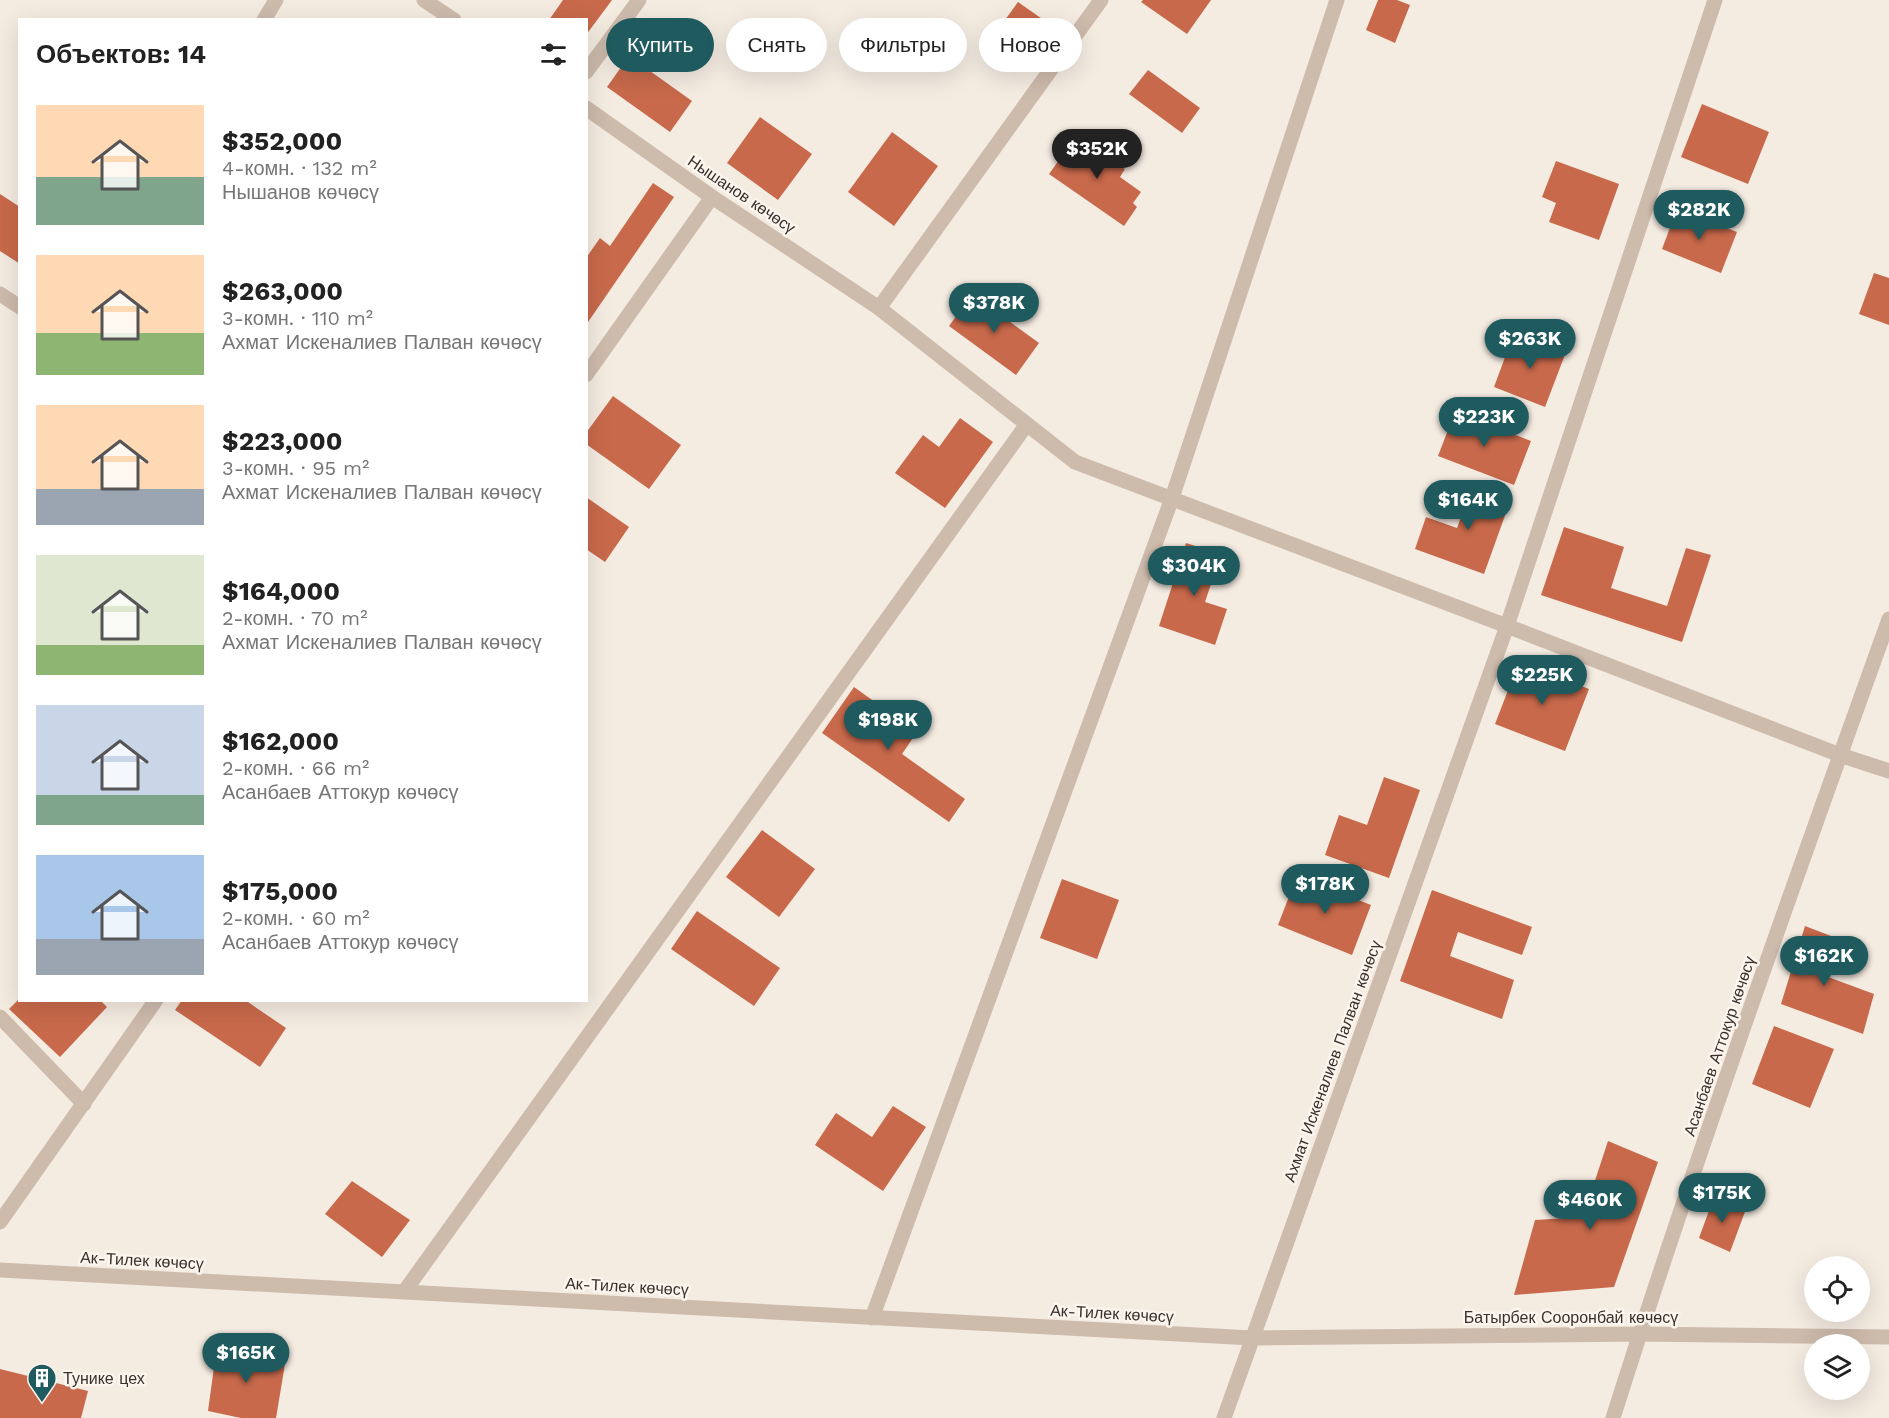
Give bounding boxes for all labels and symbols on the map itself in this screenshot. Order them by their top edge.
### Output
pin: $352K [1055,129,1139,180]
street label: Нышанов көчөсү [684,151,799,237]
pin: $282K [1657,190,1741,241]
pin: $378K [952,283,1036,334]
pin: $263K [1488,319,1572,370]
pin: $223K [1442,397,1526,448]
pin: $164K [1426,480,1510,531]
pin: $304K [1152,546,1236,597]
pin: $225K [1500,655,1584,706]
pin: $198K [846,700,930,751]
pin: $178K [1283,864,1367,915]
pin: $162K [1782,936,1866,987]
street label: Ахмат Искеналиев Палван көчөсү [1280,938,1385,1185]
street label: Асанбаев Аттокур көчөсү [1680,954,1759,1139]
pin: $175K [1680,1173,1764,1224]
pin: $460K [1548,1180,1632,1231]
street label: Ак-Тилек көчөсү [80,1248,204,1273]
street label: Ак-Тилек көчөсү [565,1274,689,1299]
street label: Ак-Тилек көчөсү [1050,1301,1174,1326]
street label: Батырбек Сооронбай көчөсү [1464,1308,1678,1327]
pin: $165K [204,1333,288,1384]
building icon: Тунике цех [26,1362,58,1404]
place label: Тунике цех [63,1369,145,1388]

